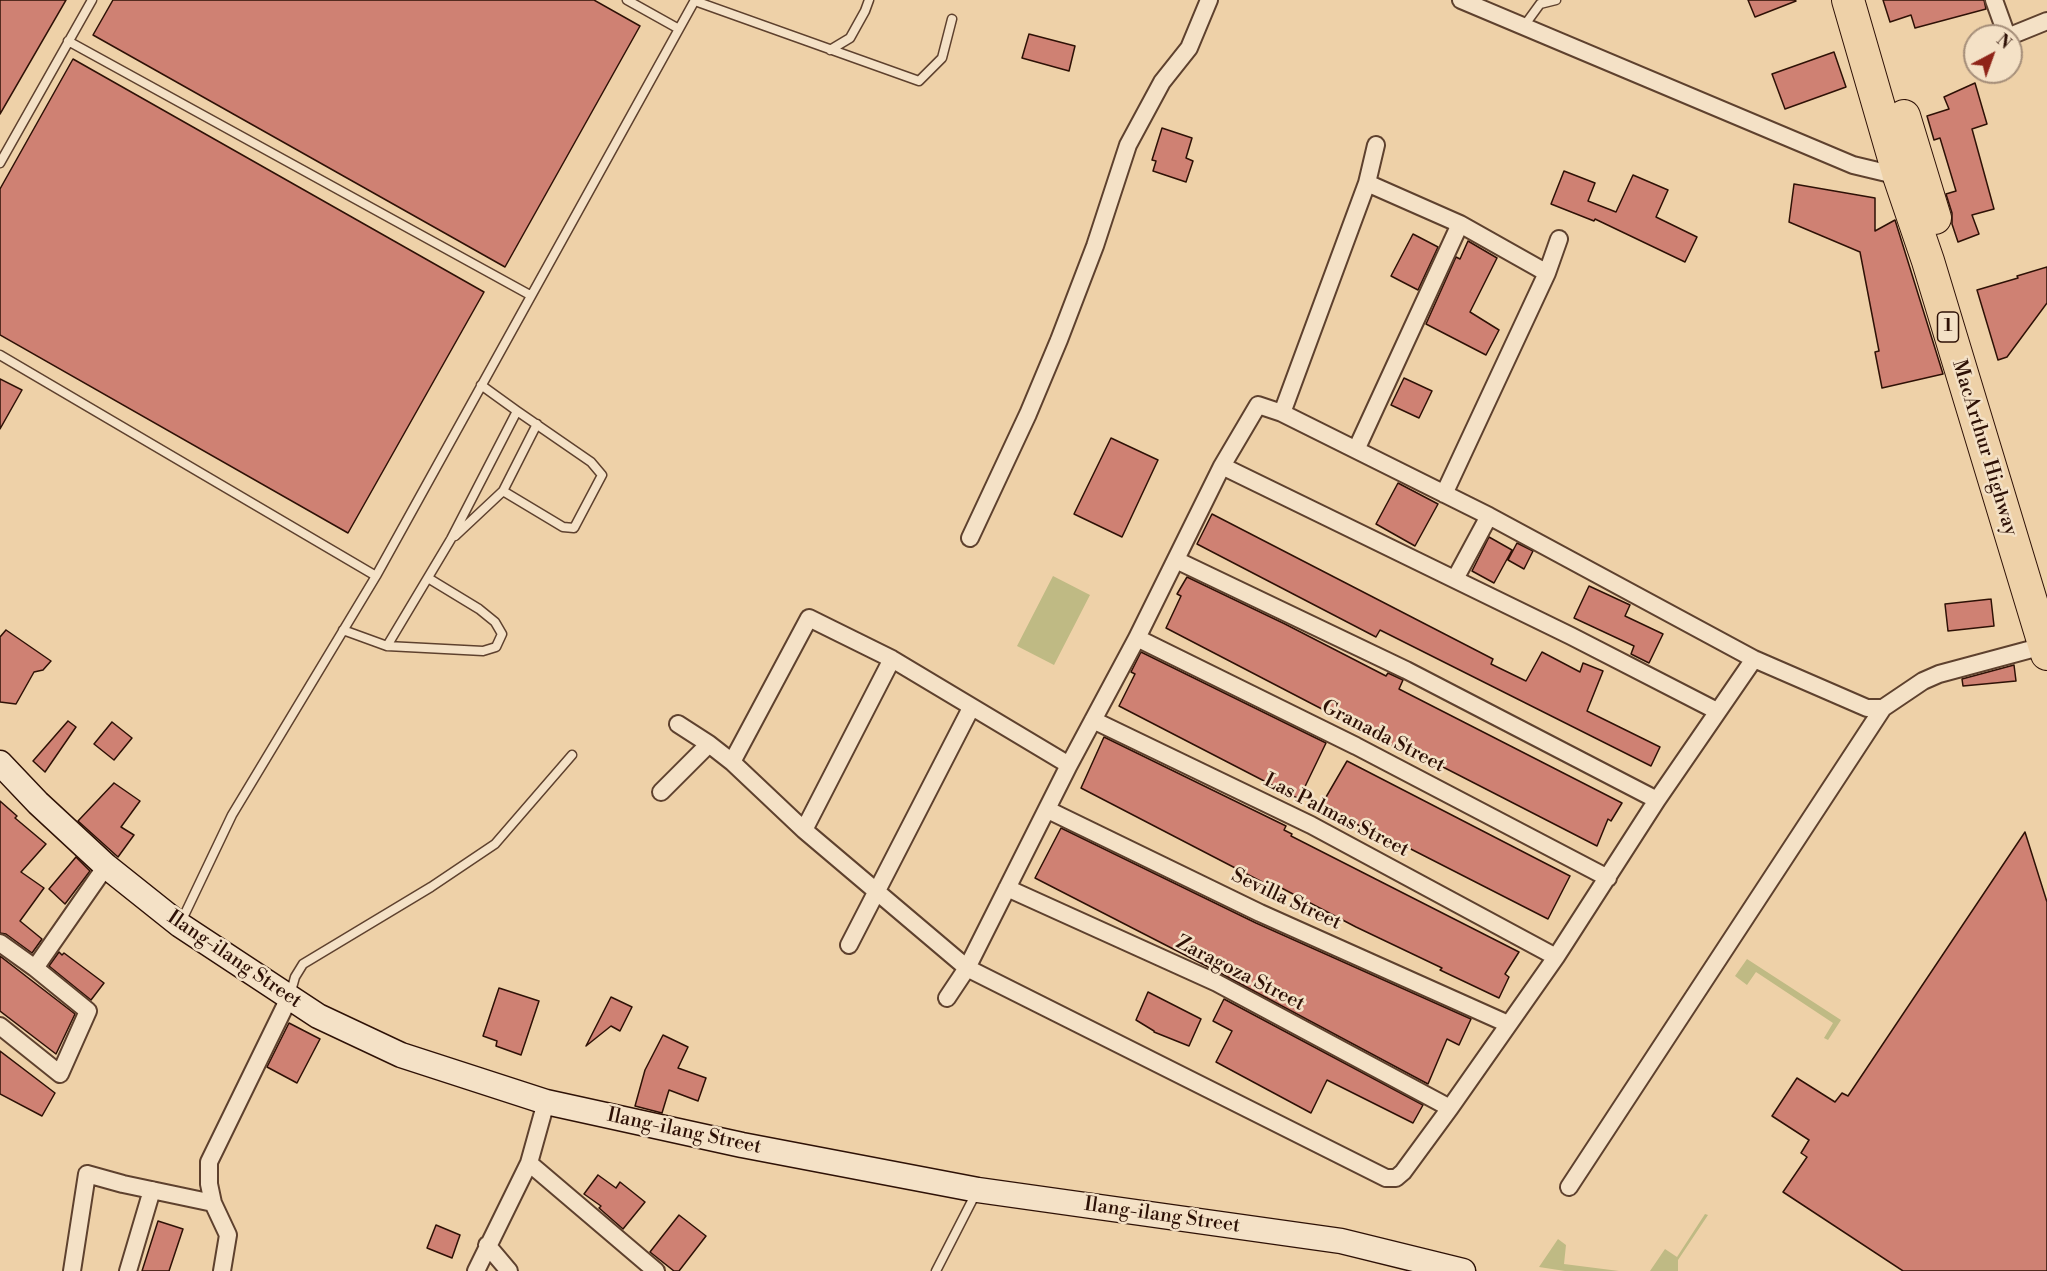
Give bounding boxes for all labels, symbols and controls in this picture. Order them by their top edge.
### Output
north arrow [1963,24,2023,84]
text: N [1992,30,2015,54]
road number: 1 [1938,312,1958,342]
street label: MacArthur Highway [1946,357,2022,539]
street label: Granada Street [1317,696,1449,778]
street label: Las Palmas Street [1259,769,1413,863]
street label: Sevilla Street [1227,864,1345,936]
street label: Ilang-ilang Street [162,906,306,1014]
street label: Zaragoza Street [1171,931,1309,1017]
street label: Ilang-ilang Street [605,1104,763,1160]
street label: Ilang-ilang Street [1083,1193,1241,1239]

